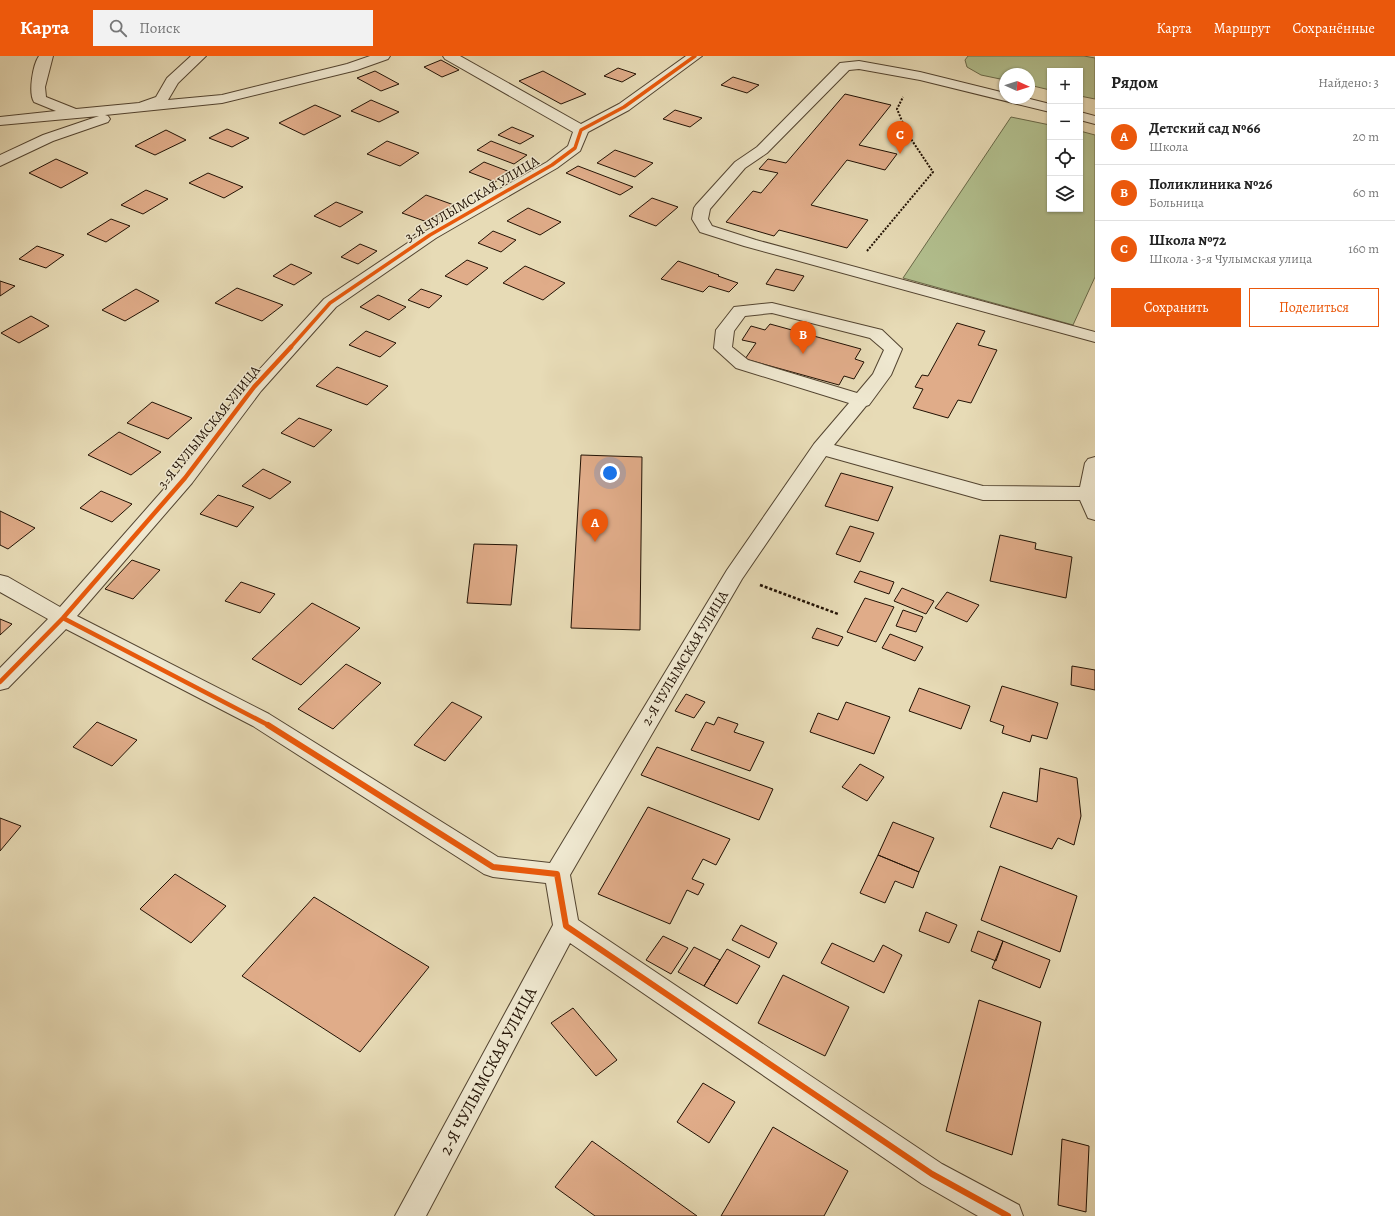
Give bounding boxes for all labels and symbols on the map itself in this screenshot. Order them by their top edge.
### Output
north arrow [999,68,1035,104]
pin: C [887,121,913,154]
street label: 3-Я ЧУЛЫМСКАЯ УЛИЦА [401,151,543,247]
pin: B [790,321,816,354]
street label: 3-Я ЧУЛЫМСКАЯ УЛИЦА [153,361,265,493]
your location [600,463,620,483]
pin: A [582,509,608,542]
street label: 2-Я ЧУЛЫМСКАЯ УЛИЦА [637,586,733,729]
street label: 2-Я ЧУЛЫМСКАЯ УЛИЦА [434,982,543,1159]

